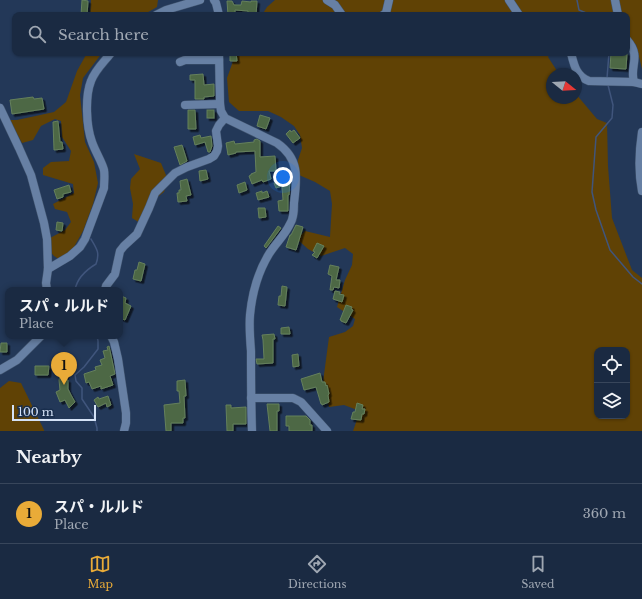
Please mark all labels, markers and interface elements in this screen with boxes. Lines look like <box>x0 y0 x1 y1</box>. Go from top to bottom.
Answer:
search box <box>12 12 630 56</box>
icon: search <box>26 23 48 45</box>
text: Search here <box>58 25 149 44</box>
north arrow <box>546 68 582 104</box>
your location <box>273 167 293 187</box>
popup <box>5 287 123 339</box>
text: スパ・ルルド <box>19 296 109 315</box>
text: Place <box>19 315 54 332</box>
map controls <box>594 347 630 419</box>
button: locate <box>594 347 630 383</box>
pin: 1 <box>51 352 77 385</box>
button: layers <box>594 383 630 419</box>
scale bar <box>12 403 96 422</box>
text: 100 m <box>18 405 54 419</box>
text: Nearby <box>16 447 82 468</box>
text: スパ・ルルド <box>54 497 144 516</box>
text: 1 <box>26 505 32 522</box>
text: 360 m <box>583 505 626 522</box>
text: Place <box>54 516 89 533</box>
tab: Map <box>87 553 113 591</box>
tab: Directions <box>288 553 346 591</box>
tab: Saved <box>521 553 555 591</box>

